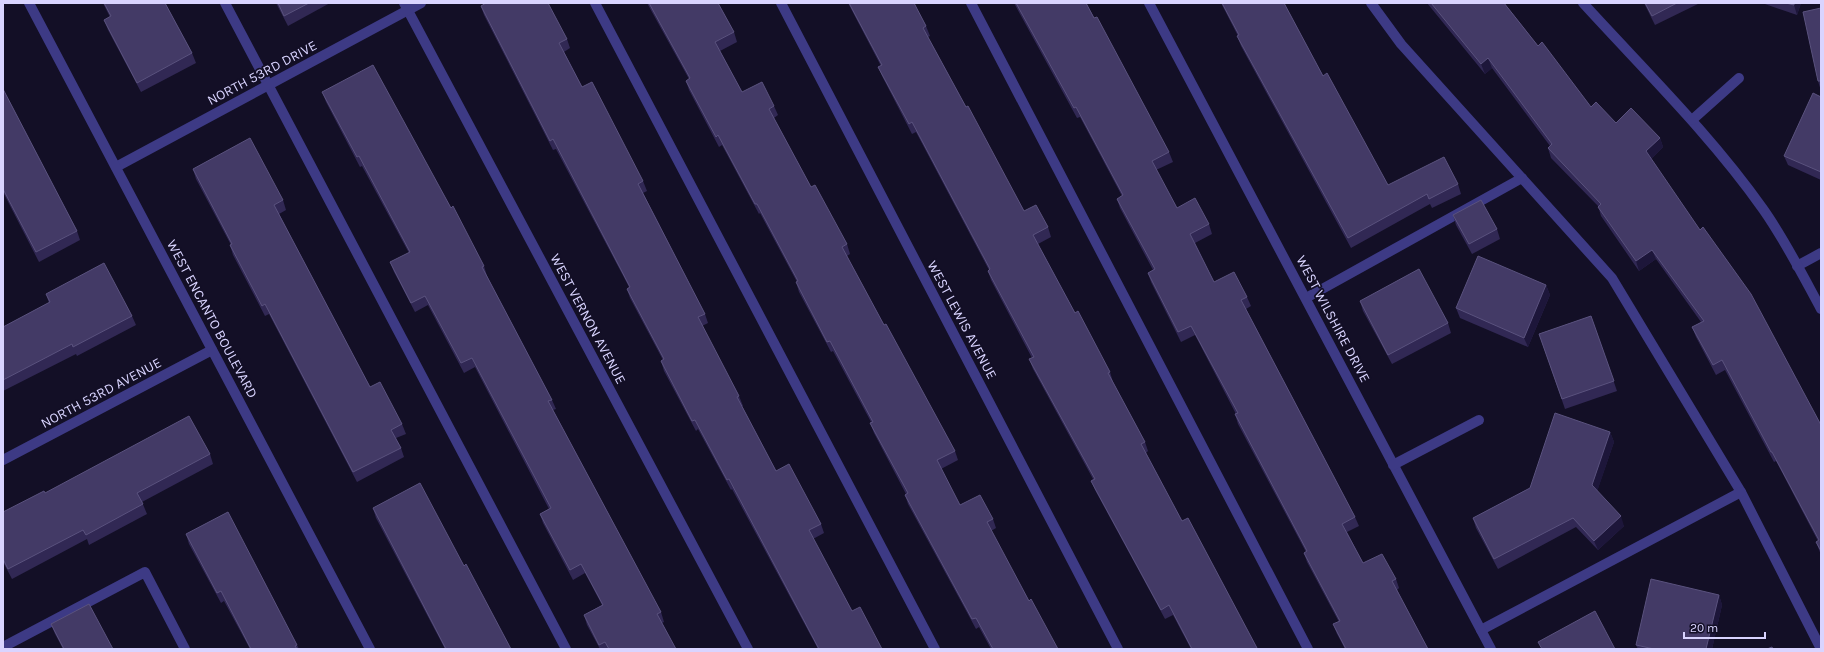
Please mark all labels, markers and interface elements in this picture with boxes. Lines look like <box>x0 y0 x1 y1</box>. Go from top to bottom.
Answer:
street label: NORTH 53RD DRIVE <box>204 37 320 109</box>
street label: WEST ENCANTO BOULEVARD <box>163 237 261 401</box>
street label: WEST VERNON AVENUE <box>546 251 630 387</box>
street label: WEST WILSHIRE DRIVE <box>1292 253 1374 385</box>
street label: WEST LEWIS AVENUE <box>924 258 1000 382</box>
street label: NORTH 53RD AVENUE <box>38 354 164 432</box>
scale bar <box>1684 614 1765 640</box>
text: 20 m <box>1690 621 1718 635</box>

